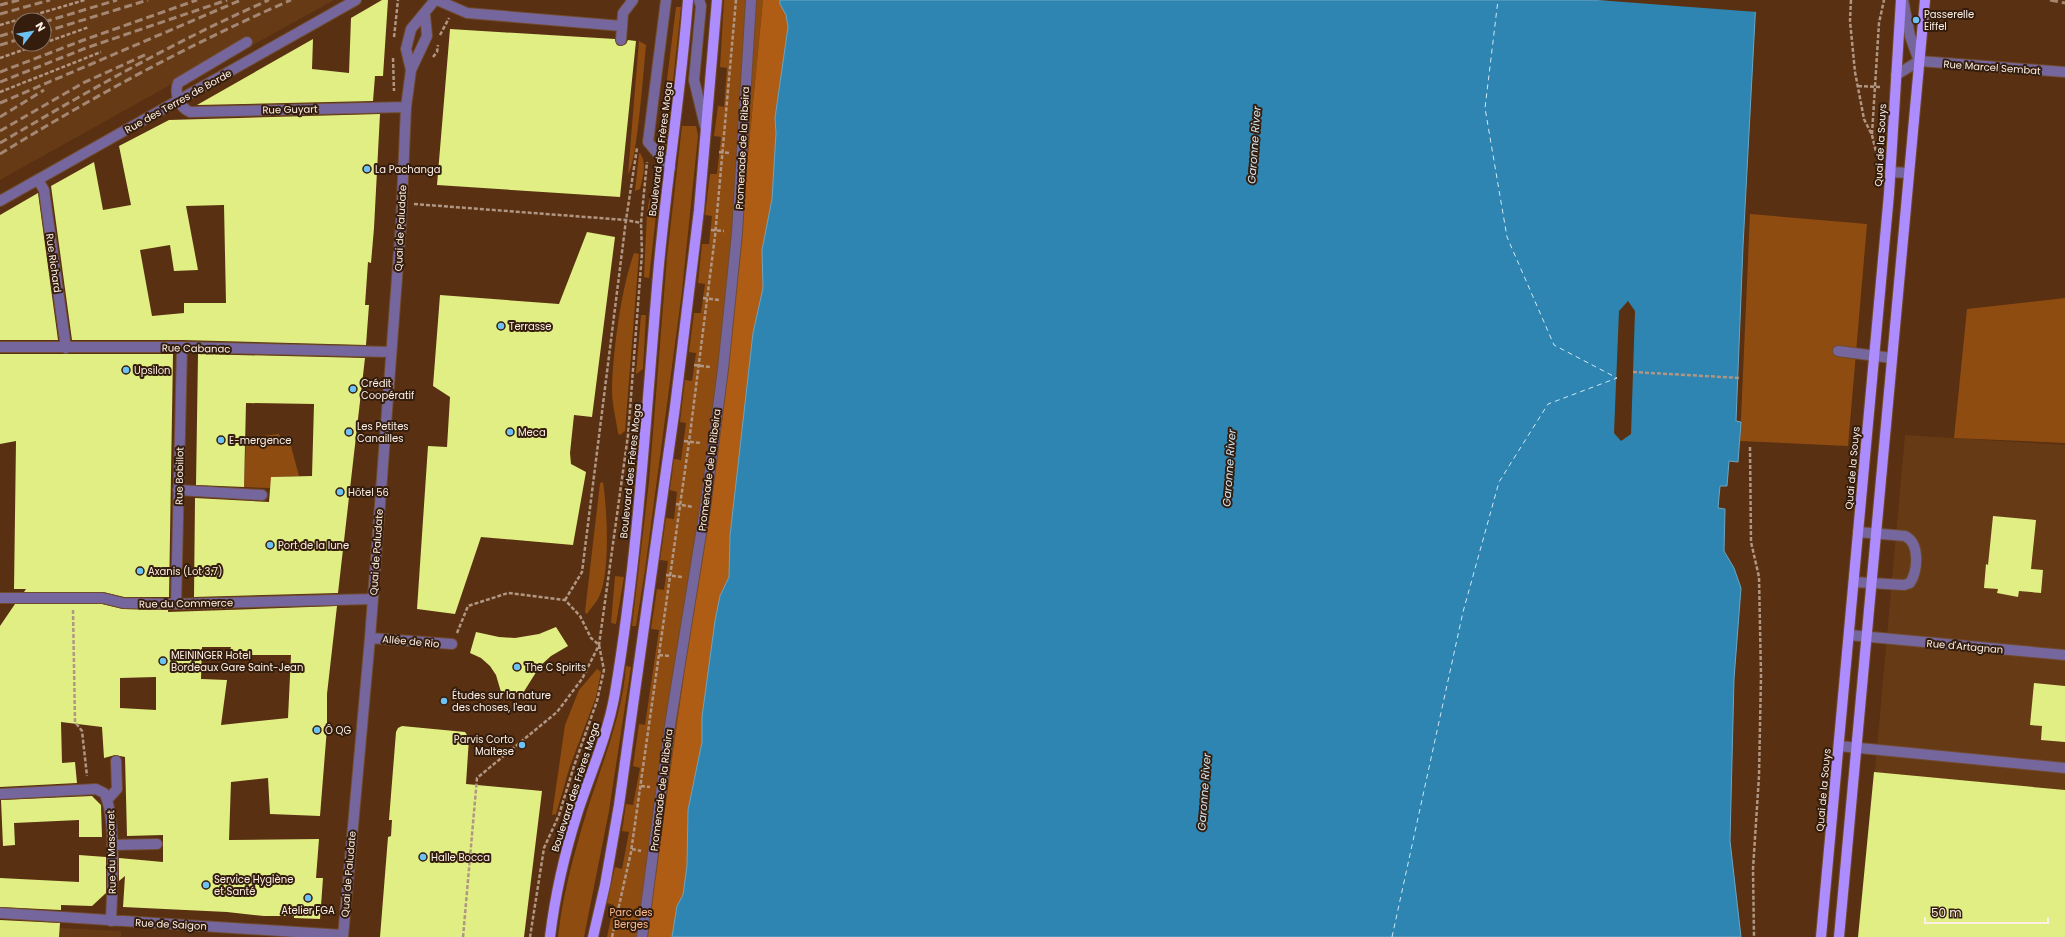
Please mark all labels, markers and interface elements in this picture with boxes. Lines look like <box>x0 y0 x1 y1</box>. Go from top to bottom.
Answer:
place label: Passerelle Eiffel <box>1924 7 1974 34</box>
north arrow <box>12 12 52 52</box>
marker: Passerelle Eiffel <box>1911 15 1921 25</box>
text: N <box>32 19 50 35</box>
street label: Rue Marcel Sembat <box>1943 57 2041 78</box>
street label: Rue des Terres de Borde <box>122 66 234 137</box>
street label: Boulevard des Frères Moga <box>645 81 676 217</box>
street label: Promenade de la Ribeira <box>732 86 753 210</box>
street label: Rue Guyart <box>262 102 318 117</box>
street label: Quai de la Souys <box>1871 103 1890 187</box>
water label: Garonne River <box>1243 105 1265 184</box>
place label: La Pachanga <box>375 162 440 177</box>
marker: La Pachanga <box>362 164 372 174</box>
street label: Quai de Paludate <box>391 184 410 272</box>
street label: Rue Richard <box>42 233 65 294</box>
place label: Terrasse <box>509 319 551 334</box>
marker: Terrasse <box>496 321 506 331</box>
street label: Rue Cabanac <box>162 340 230 357</box>
place label: Upsilon <box>134 363 170 378</box>
marker: Upsilon <box>121 365 131 375</box>
place label: Crédit Coopératif <box>361 376 414 403</box>
marker: Crédit Coopératif <box>348 384 358 394</box>
street label: Boulevard des Frères Moga <box>616 403 645 539</box>
street label: Promenade de la Ribeira <box>695 408 724 532</box>
place label: Les Petites Canailles <box>357 419 409 446</box>
place label: Meca <box>518 425 546 440</box>
street label: Quai de la Souys <box>1841 426 1864 510</box>
marker: Les Petites Canailles <box>344 427 354 437</box>
marker: Meca <box>505 427 515 437</box>
water label: Garonne River <box>1218 428 1240 507</box>
place label: E-mergence <box>229 433 292 448</box>
marker: E-mergence <box>216 435 226 445</box>
street label: Rue Bobillot <box>171 446 188 505</box>
place label: Hôtel 56 <box>348 485 389 500</box>
marker: Hôtel 56 <box>335 487 345 497</box>
street label: Quai de Paludate <box>366 508 387 596</box>
place label: Port de la lune <box>278 538 349 553</box>
marker: Port de la lune <box>265 540 275 550</box>
place label: Axanis (Lot 3.7) <box>148 564 223 579</box>
marker: Axanis (Lot 3.7) <box>135 566 145 576</box>
street label: Rue du Commerce <box>139 595 233 612</box>
street label: Allée de Rio <box>382 632 440 651</box>
street label: Rue d'Artagnan <box>1926 636 2004 657</box>
place label: MEININGER Hotel Bordeaux Gare Saint-Jean <box>171 648 303 675</box>
marker: MEININGER Hotel Bordeaux Gare Saint-Jean <box>158 656 168 666</box>
place label: The C Spirits <box>525 660 586 675</box>
marker: The C Spirits <box>512 662 522 672</box>
place label: Études sur la nature des choses, l'eau <box>452 688 551 715</box>
marker: Études sur la nature des choses, l'eau <box>439 696 449 706</box>
street label: Boulevard des Frères Moga <box>547 720 604 854</box>
place label: Ô QG <box>325 723 351 738</box>
marker: Ô QG <box>312 725 322 735</box>
street label: Promenade de la Ribeira <box>647 728 676 852</box>
place label: Parvis Corto Maltese <box>454 732 514 759</box>
marker: Parvis Corto Maltese <box>517 740 527 750</box>
street label: Quai de la Souys <box>1812 748 1835 832</box>
water label: Garonne River <box>1193 752 1215 831</box>
street label: Rue du Mascaret <box>103 809 120 894</box>
street label: Quai de Paludate <box>337 830 360 918</box>
place label: Halle Bocca <box>431 850 490 865</box>
marker: Halle Bocca <box>418 852 428 862</box>
place label: Service Hygiène et Santé <box>214 872 293 899</box>
marker: Service Hygiène et Santé <box>201 880 211 890</box>
marker: Atelier FGA <box>303 893 313 903</box>
scale bar <box>1925 899 2048 925</box>
place label: Atelier FGA <box>281 903 335 918</box>
text: 50 m <box>1931 904 1962 921</box>
park label: Parc des Berges <box>609 905 653 932</box>
street label: Rue de Saigon <box>135 915 207 934</box>

